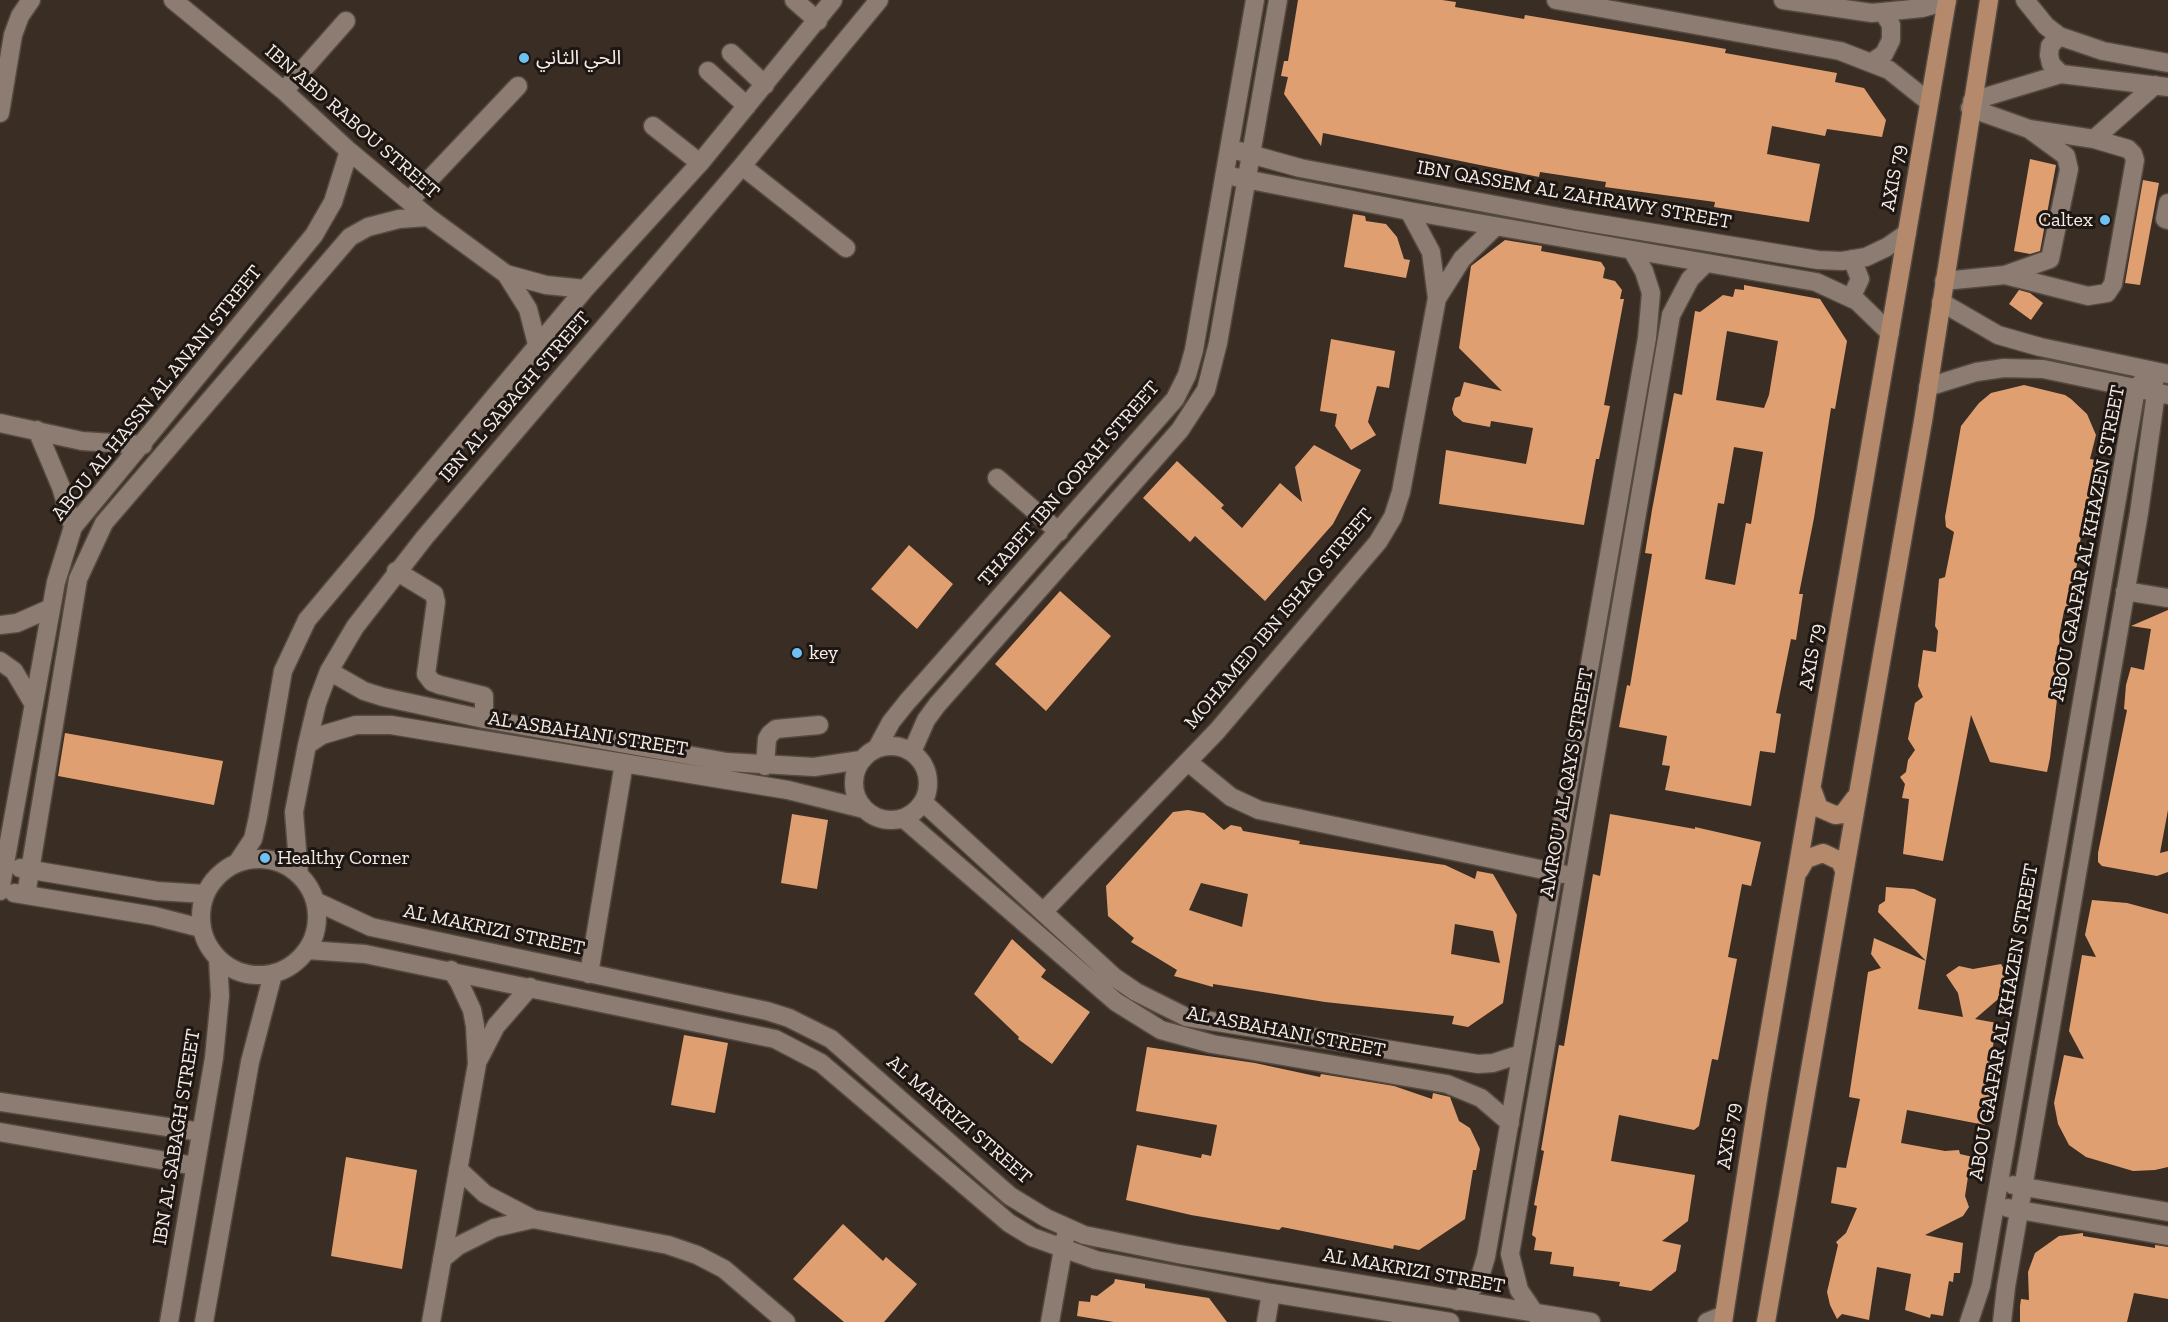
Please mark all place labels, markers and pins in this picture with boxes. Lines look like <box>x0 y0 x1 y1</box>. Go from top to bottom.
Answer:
place label: الحي الثاني <box>536 46 621 70</box>
marker: الحي الثاني <box>517 51 531 65</box>
place label: Caltex <box>2038 208 2093 232</box>
marker: Caltex <box>2098 213 2112 227</box>
place label: key <box>809 641 838 665</box>
marker: key <box>790 646 804 660</box>
place label: Healthy Corner <box>277 846 410 870</box>
marker: Healthy Corner <box>258 851 272 865</box>

